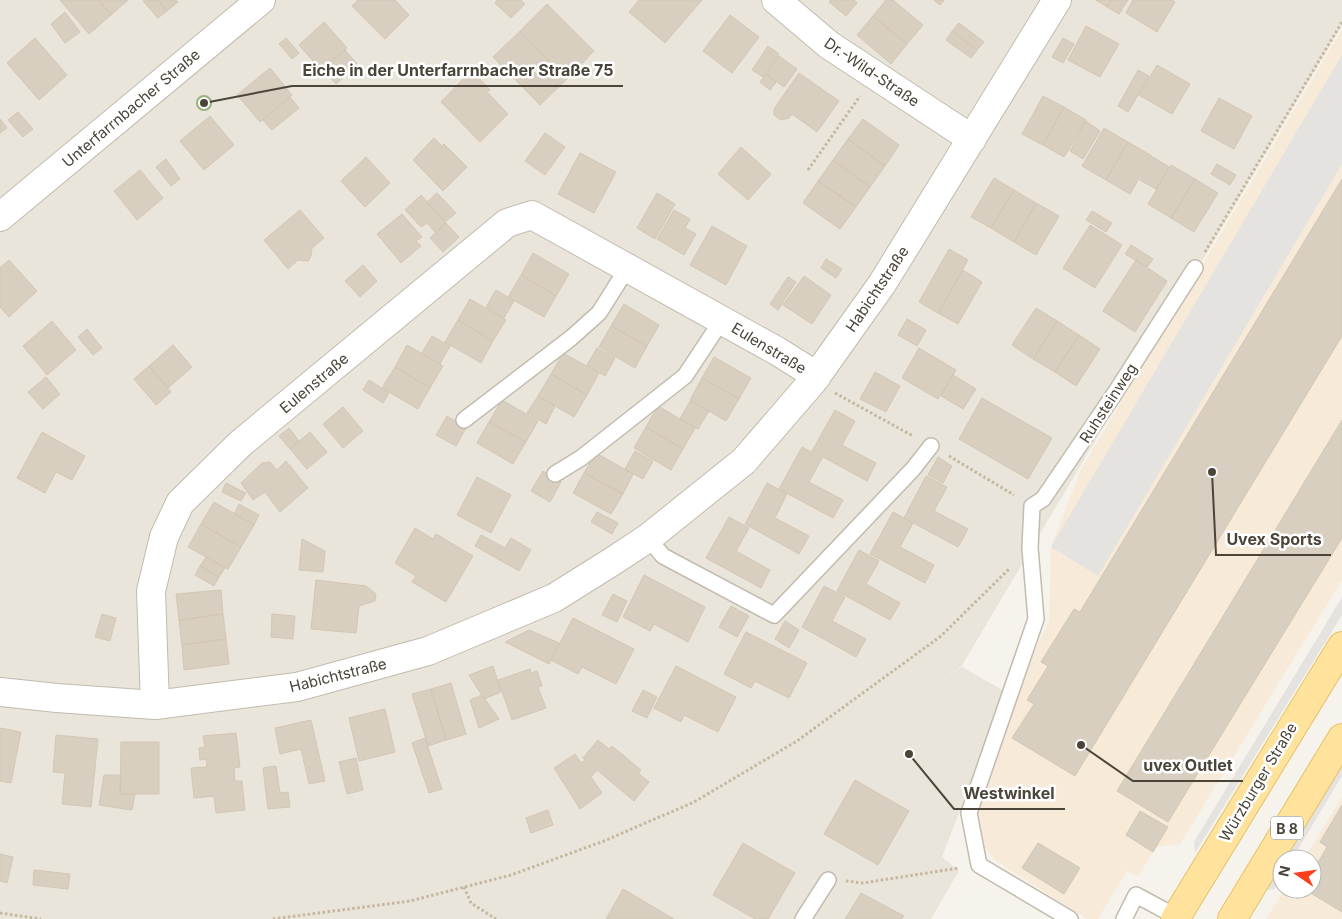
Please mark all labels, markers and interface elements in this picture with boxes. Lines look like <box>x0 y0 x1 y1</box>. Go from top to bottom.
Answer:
street label: Dr.-Wild-Straße <box>821 33 923 111</box>
street label: Unterfarrnbacher Straße <box>58 45 204 171</box>
callout: Eiche in der Unterfarrnbacher Straße 75 <box>292 55 623 86</box>
text: Eiche in der Unterfarrnbacher Straße 75 <box>303 60 613 80</box>
street label: Habichtstraße <box>841 242 913 336</box>
street label: Eulenstraße <box>728 318 810 378</box>
street label: Eulenstraße <box>276 349 352 417</box>
street label: Ruhsteinweg <box>1075 360 1141 446</box>
callout: Uvex Sports <box>1216 524 1331 555</box>
text: Uvex Sports <box>1226 529 1322 549</box>
street label: Habichtstraße <box>287 654 389 696</box>
street label: Würzburger Straße <box>1215 719 1301 845</box>
callout: uvex Outlet <box>1133 750 1243 781</box>
text: uvex Outlet <box>1143 755 1233 775</box>
callout: Westwinkel <box>954 778 1065 809</box>
text: Westwinkel <box>963 783 1055 803</box>
road number: B 8 <box>1271 816 1303 840</box>
north arrow <box>1272 849 1322 899</box>
text: N <box>1274 864 1293 878</box>

